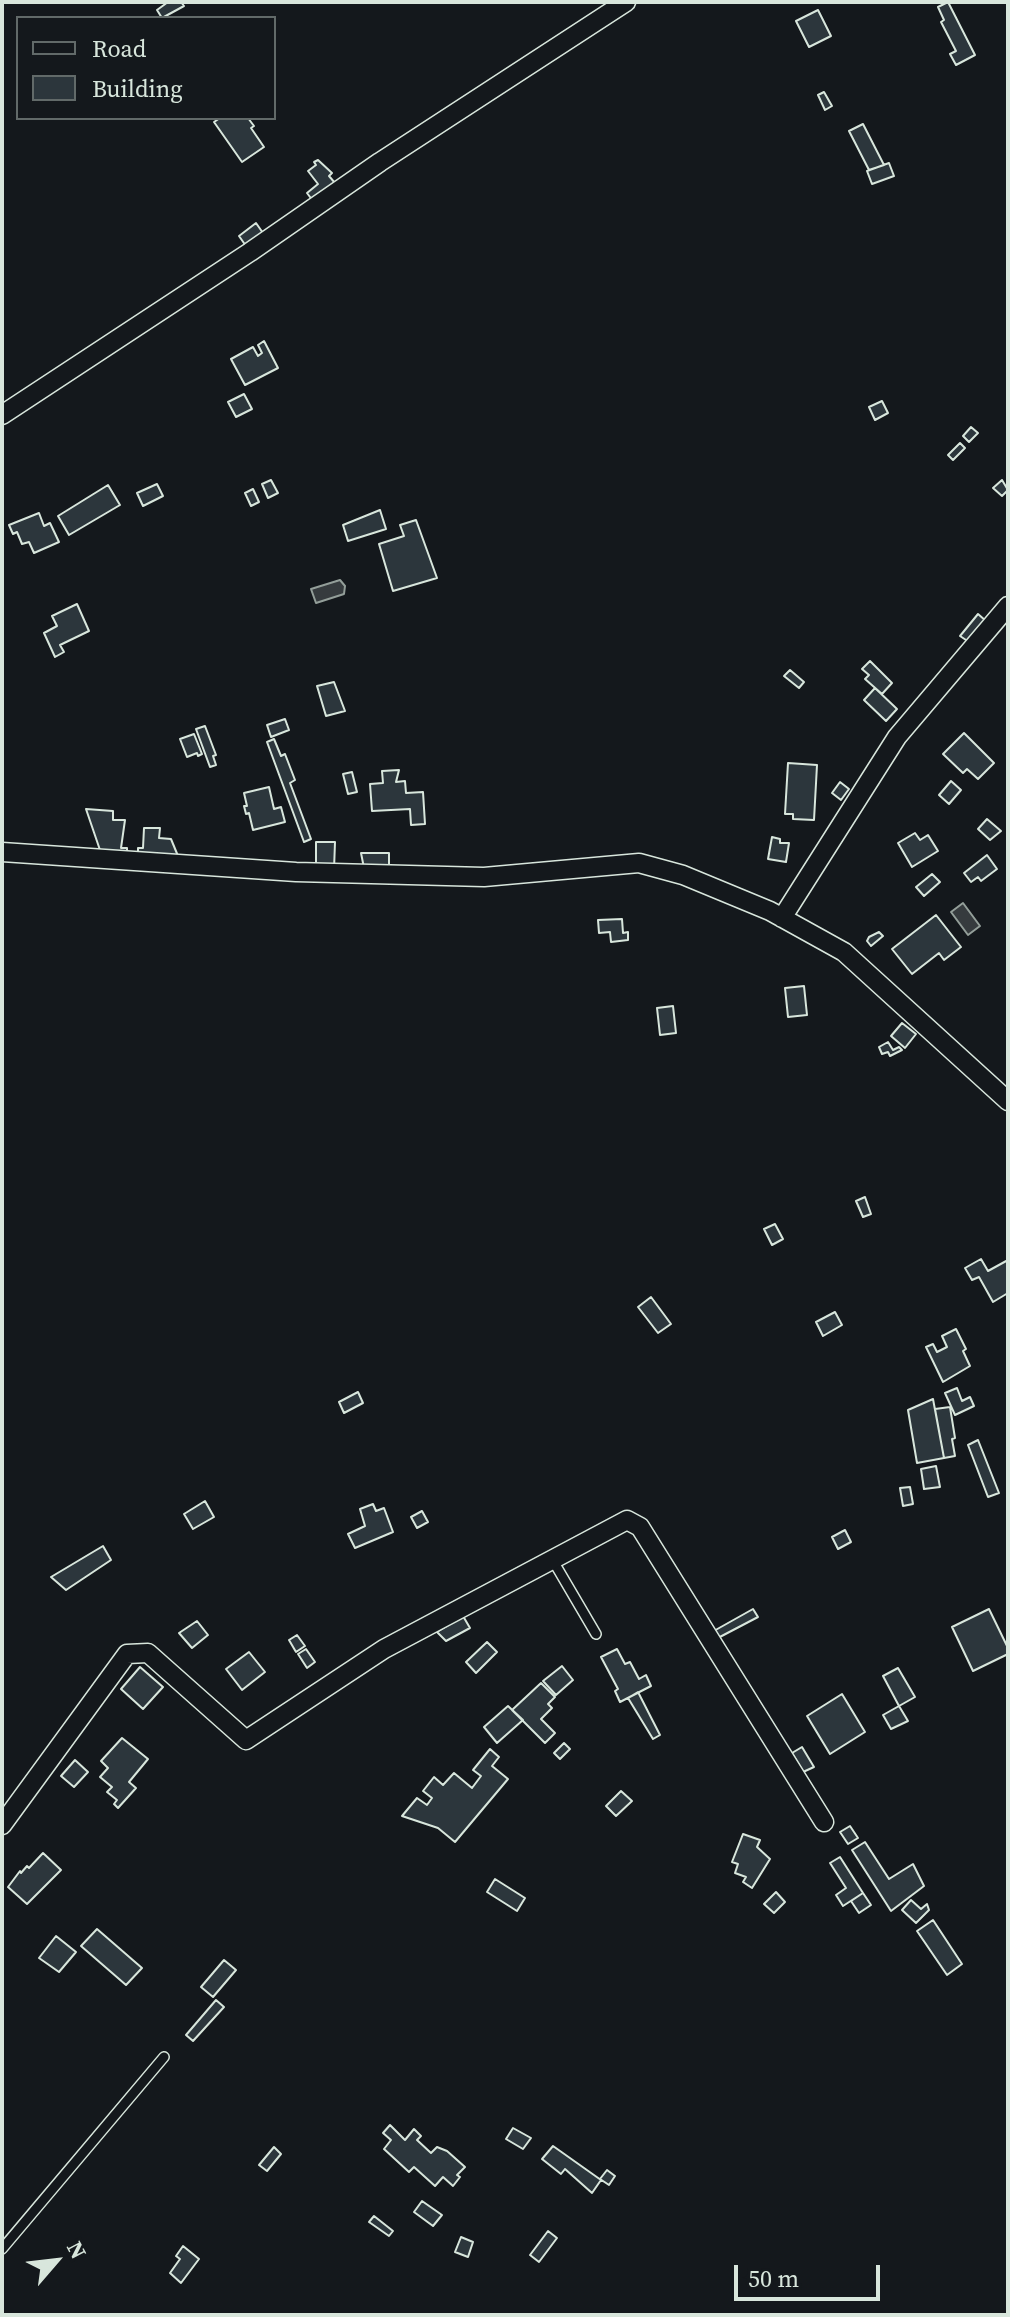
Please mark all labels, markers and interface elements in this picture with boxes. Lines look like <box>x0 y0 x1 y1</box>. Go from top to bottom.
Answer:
legend <box>16 16 276 120</box>
text: Road <box>92 32 146 65</box>
text: Building <box>92 72 183 105</box>
north arrow <box>16 2221 96 2301</box>
text: N <box>60 2236 94 2264</box>
scale bar <box>738 2249 884 2299</box>
text: 50 m <box>748 2262 799 2295</box>

